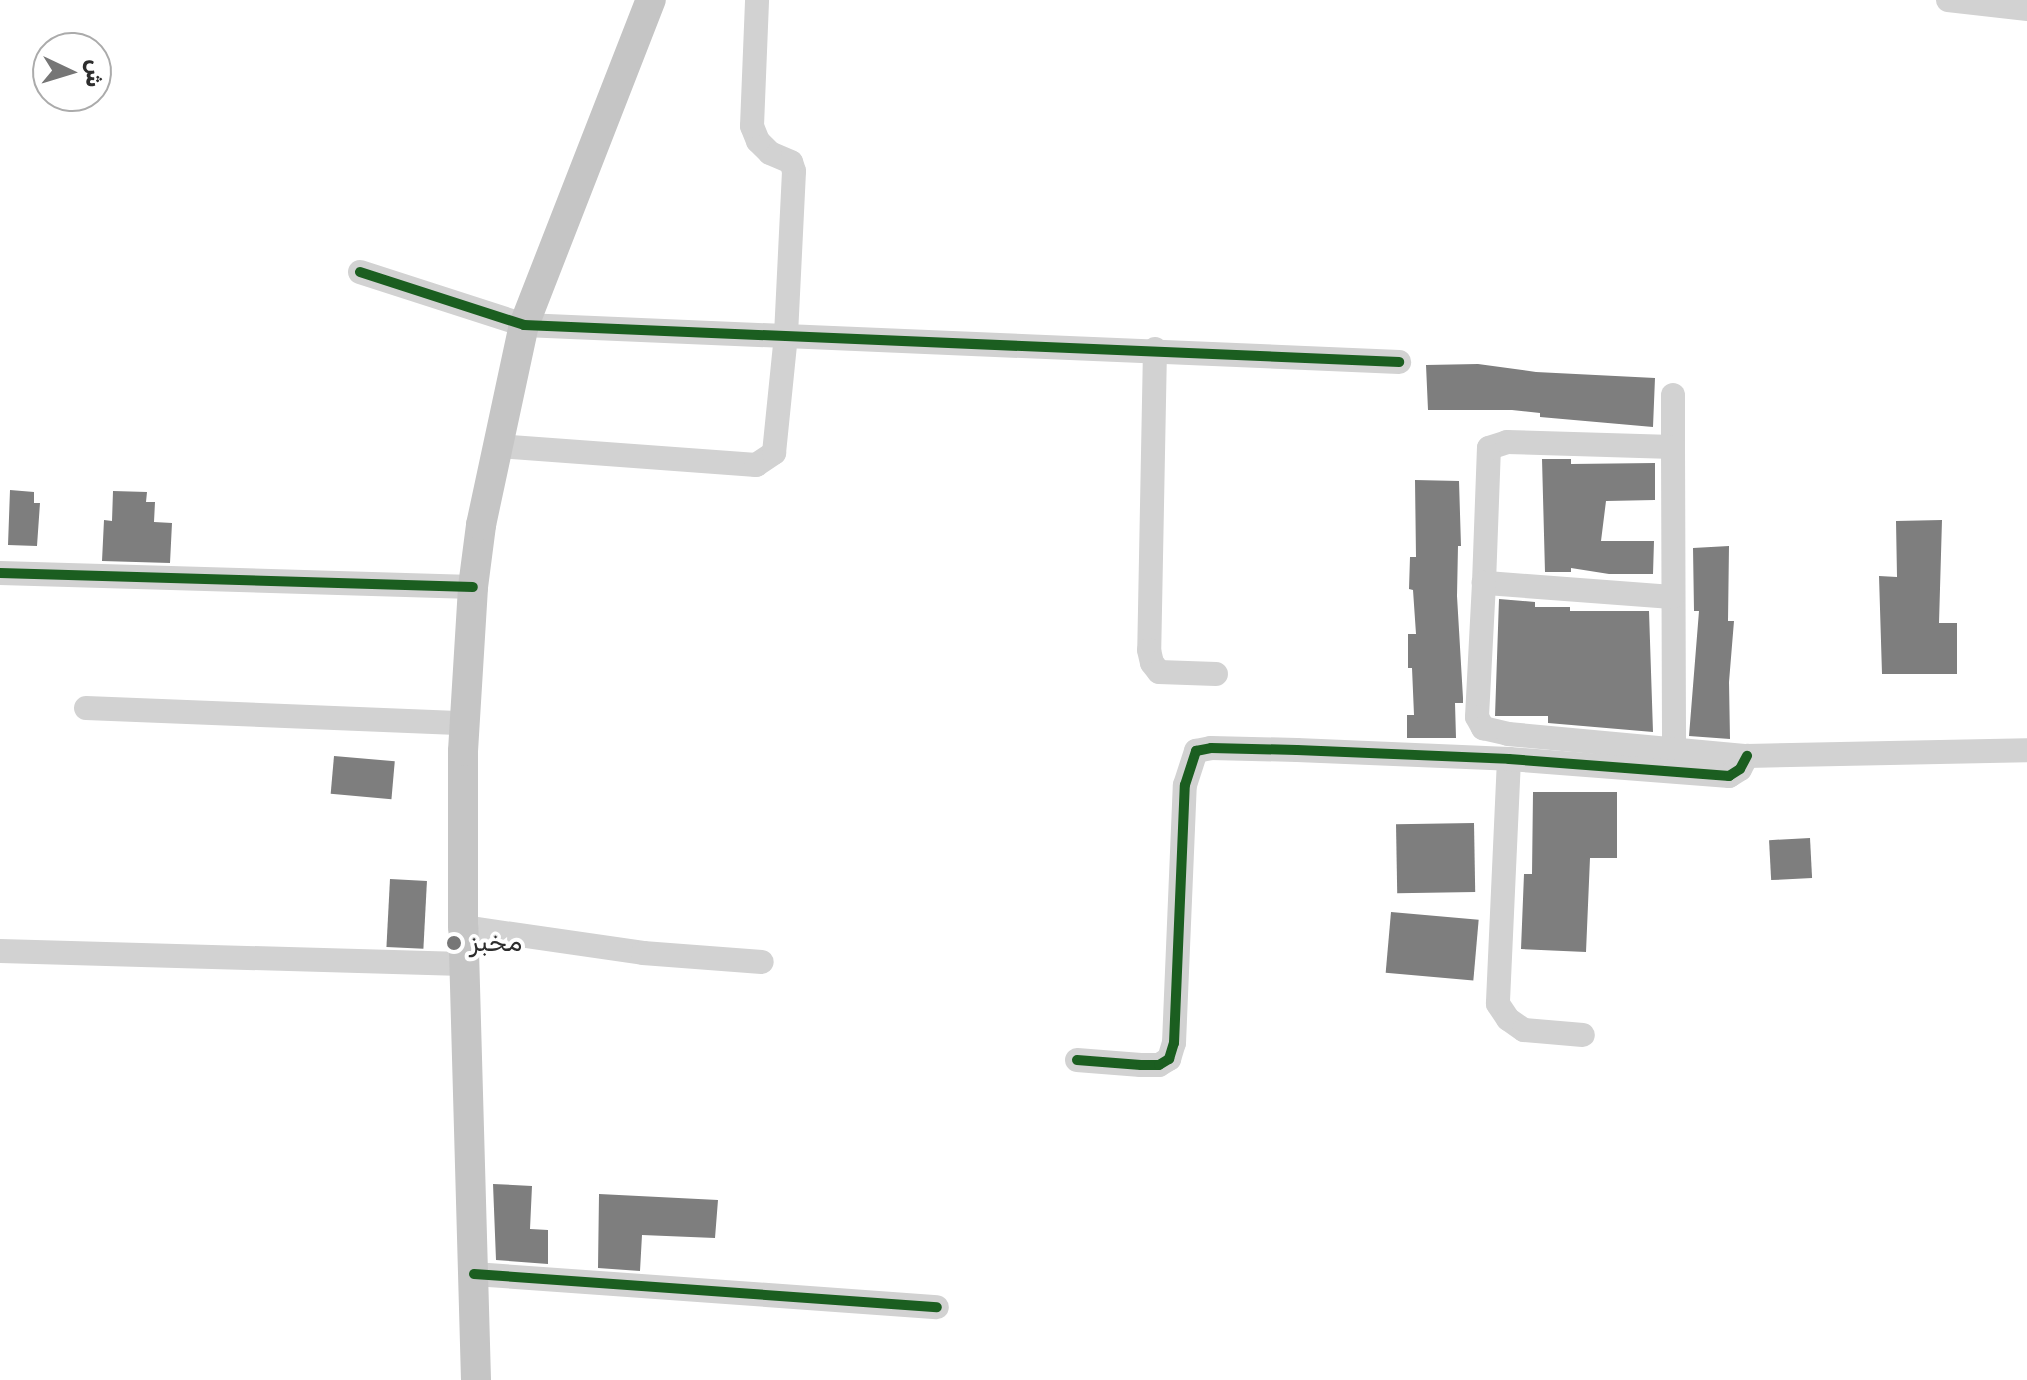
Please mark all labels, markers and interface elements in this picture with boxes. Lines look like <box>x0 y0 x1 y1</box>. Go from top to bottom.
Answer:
north arrow <box>32 32 112 112</box>
text: ش <box>80 59 109 88</box>
place label: مخبز <box>470 927 522 959</box>
marker: مخبز <box>445 934 463 952</box>

